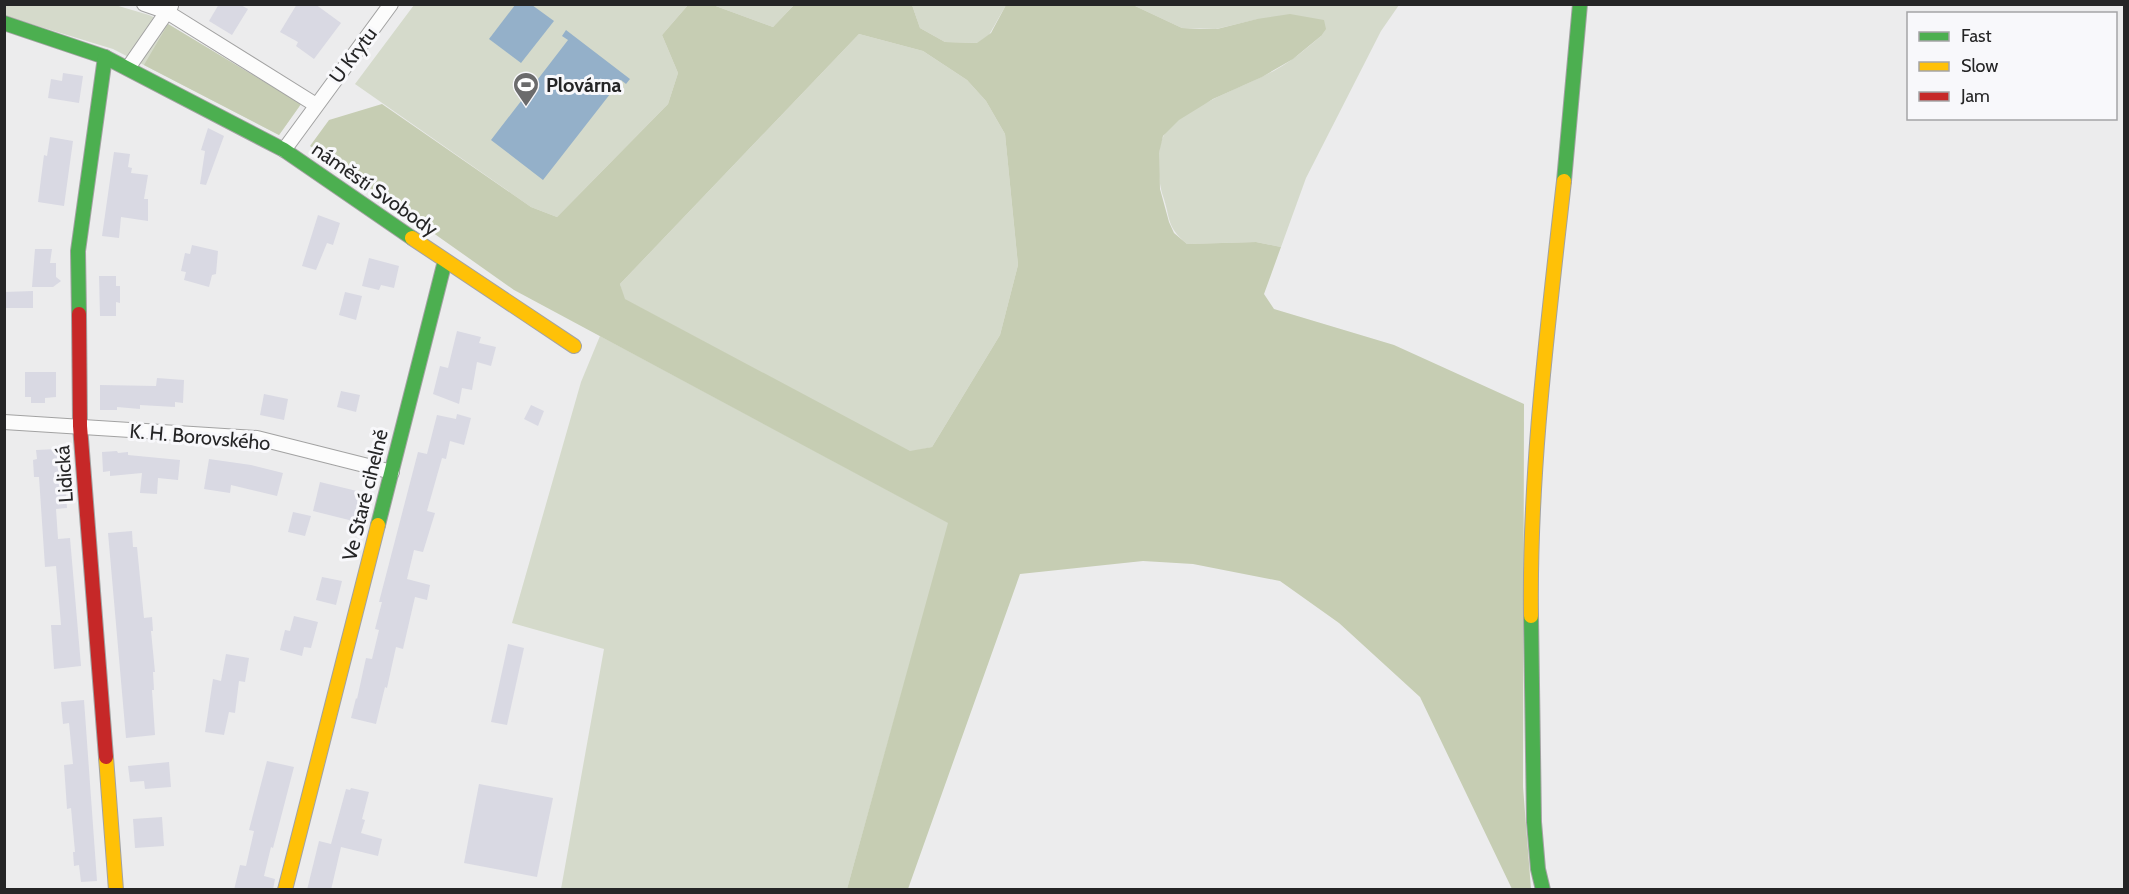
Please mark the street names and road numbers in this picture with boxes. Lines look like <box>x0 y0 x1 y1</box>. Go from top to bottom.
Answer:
street label: U Krytu <box>324 22 382 88</box>
street label: náměstí Svobody <box>308 137 442 241</box>
street label: K. H. Borovského <box>129 419 271 455</box>
street label: Ve Staré cihelně <box>337 427 393 563</box>
street label: Lidická <box>50 444 78 503</box>

